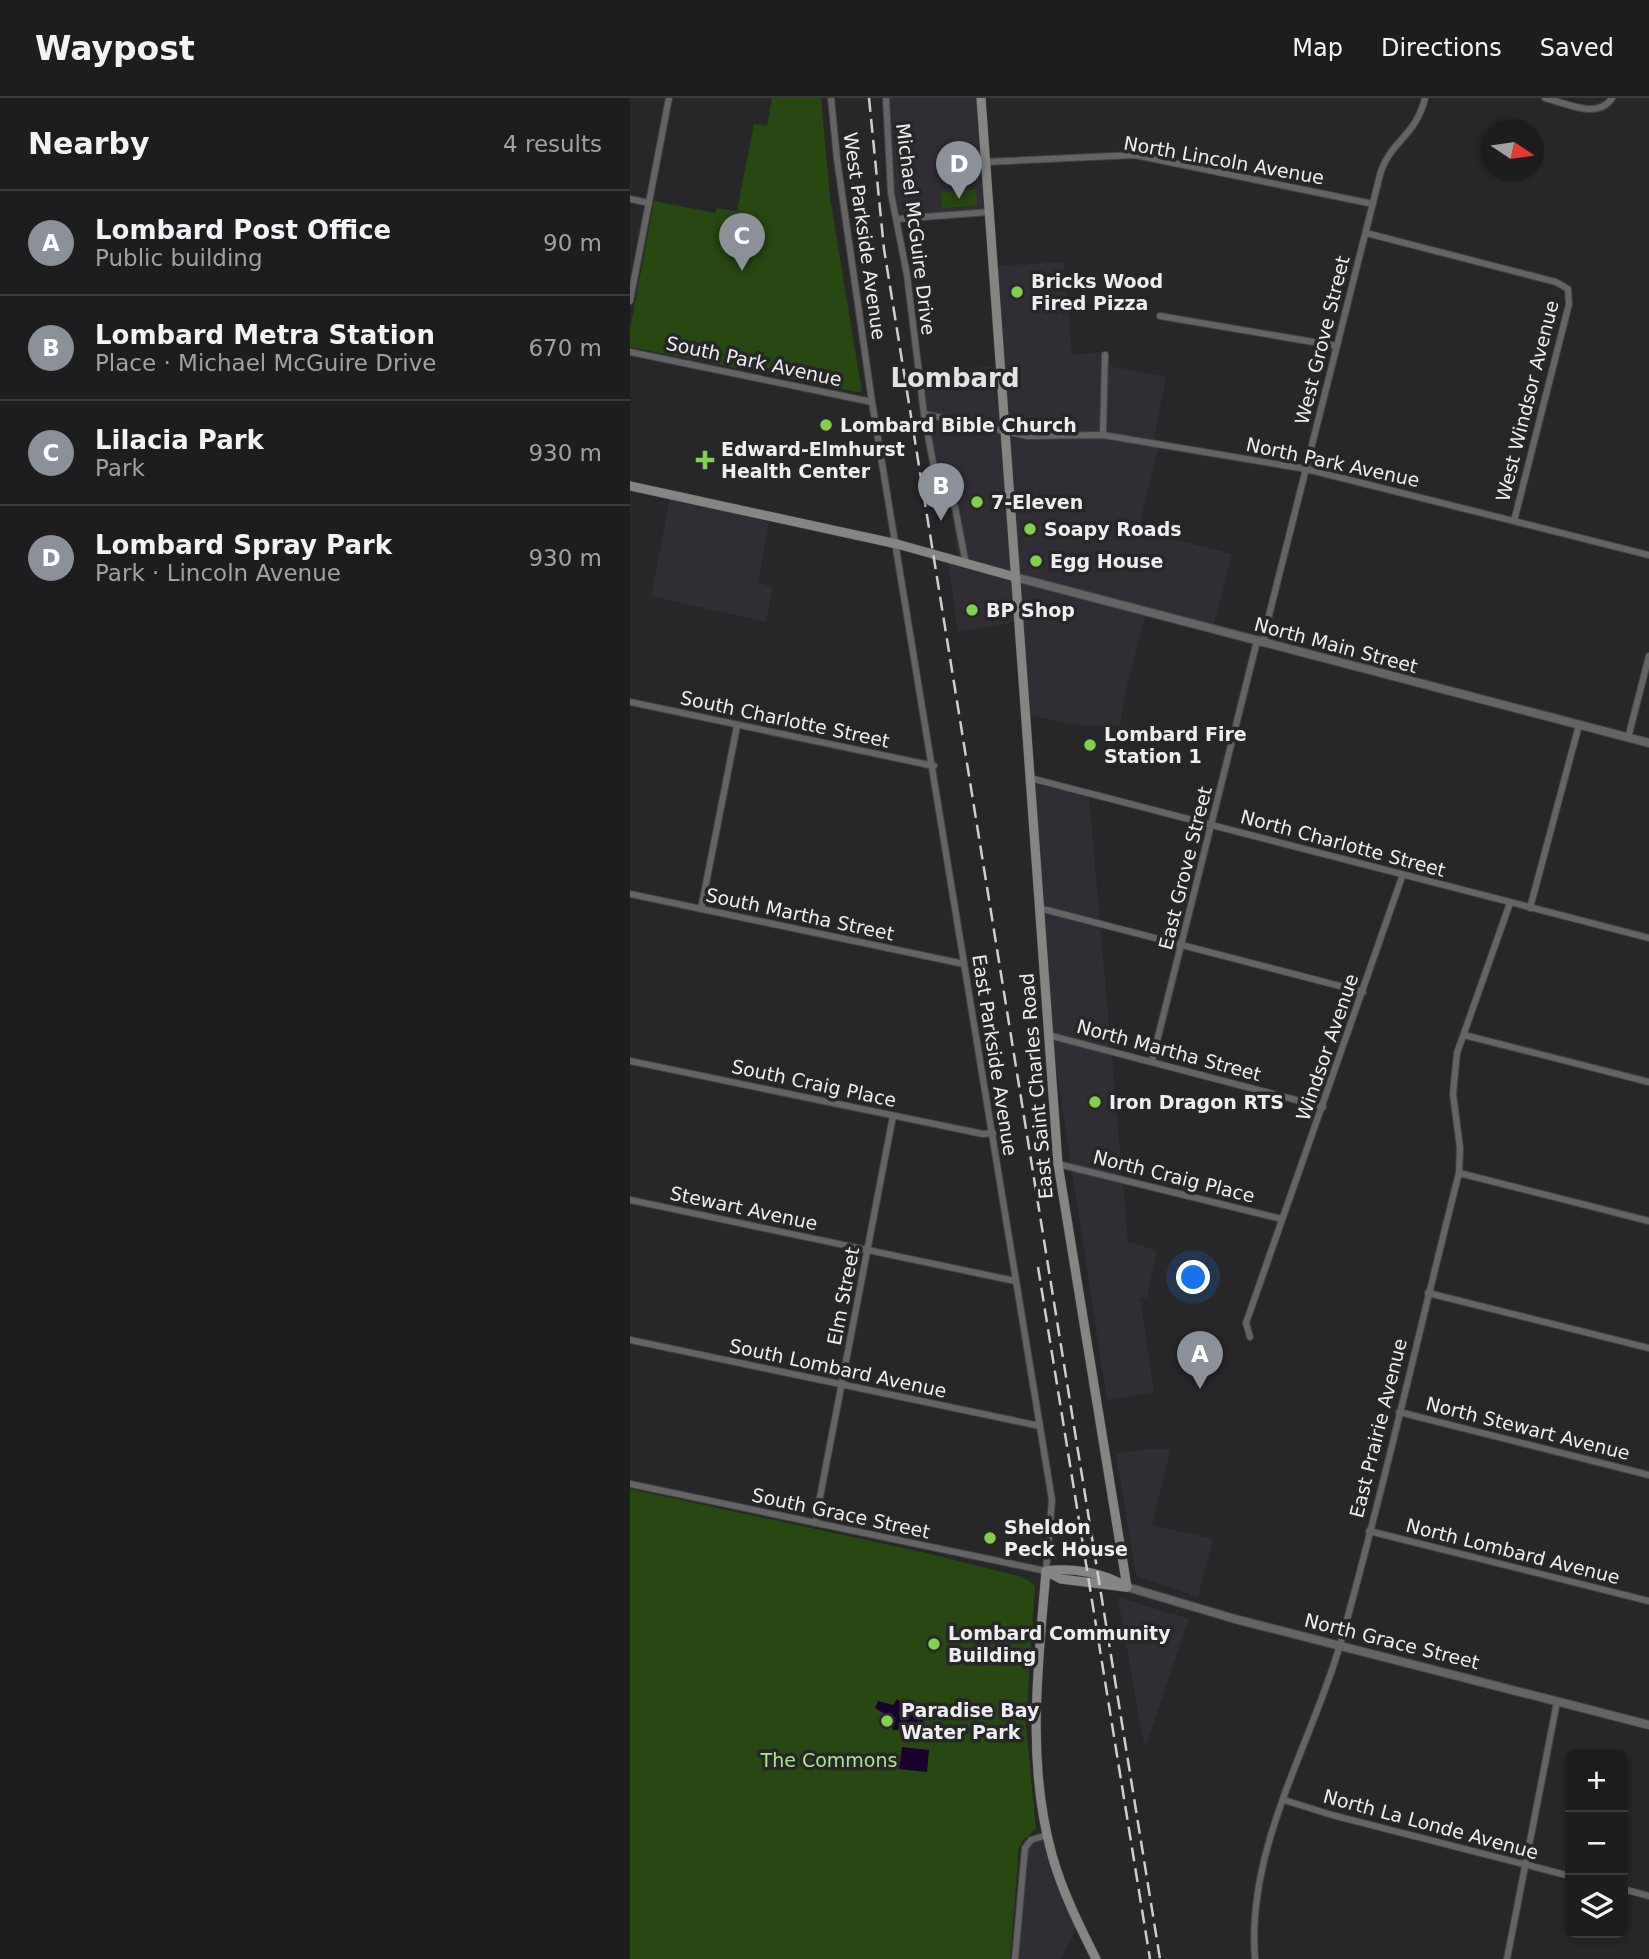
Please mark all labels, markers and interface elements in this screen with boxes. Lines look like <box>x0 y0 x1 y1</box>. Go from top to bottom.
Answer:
text: Waypost <box>35 29 195 68</box>
text: Map <box>1292 34 1343 62</box>
text: Directions <box>1381 34 1502 62</box>
text: Saved <box>1540 34 1614 62</box>
north arrow <box>1481 119 1544 182</box>
street label: Michael McGuire Drive <box>892 122 940 336</box>
text: Nearby <box>28 126 150 161</box>
text: 4 results <box>503 131 602 157</box>
street label: West Parkside Avenue <box>840 131 890 341</box>
street label: North Lincoln Avenue <box>1122 132 1326 188</box>
pin: D <box>936 141 982 199</box>
pin: C <box>719 213 765 271</box>
text: Lombard Post Office <box>95 215 391 245</box>
text: A <box>42 230 60 256</box>
text: 90 m <box>543 230 602 256</box>
text: Public building <box>95 245 263 271</box>
street label: West Grove Street <box>1290 253 1354 427</box>
place label: Bricks Wood Fired Pizza <box>1031 270 1163 314</box>
marker: Bricks Wood Fired Pizza <box>1009 284 1025 300</box>
street label: West Windsor Avenue <box>1491 298 1563 504</box>
text: Lombard Metra Station <box>95 320 435 350</box>
street label: South Park Avenue <box>664 332 844 390</box>
text: B <box>42 335 60 361</box>
text: 670 m <box>528 335 602 361</box>
text: Place · Michael McGuire Drive <box>95 350 437 376</box>
district label: Lombard <box>890 363 1020 393</box>
place label: Lombard Bible Church <box>840 414 1077 436</box>
marker: Lombard Bible Church <box>818 417 834 433</box>
text: Lilacia Park <box>95 425 264 455</box>
street label: North Park Avenue <box>1244 433 1422 491</box>
place label: Edward-Elmhurst Health Center <box>721 438 905 482</box>
text: C <box>43 440 59 466</box>
text: 930 m <box>528 440 602 466</box>
marker: Edward-Elmhurst Health Center <box>695 450 715 470</box>
text: Park <box>95 455 145 481</box>
pin: B <box>918 463 964 521</box>
place label: 7-Eleven <box>991 491 1083 513</box>
marker: 7-Eleven <box>969 494 985 510</box>
place label: Soapy Roads <box>1044 518 1182 540</box>
marker: Soapy Roads <box>1022 521 1038 537</box>
text: Lombard Spray Park <box>95 530 392 560</box>
text: D <box>41 545 61 571</box>
text: 930 m <box>528 545 602 571</box>
place label: Egg House <box>1050 550 1163 572</box>
marker: Egg House <box>1028 553 1044 569</box>
text: Park · Lincoln Avenue <box>95 560 341 586</box>
place label: BP Shop <box>986 599 1075 621</box>
marker: BP Shop <box>964 602 980 618</box>
street label: North Main Street <box>1252 613 1420 677</box>
street label: South Charlotte Street <box>678 686 892 752</box>
place label: Lombard Fire Station 1 <box>1104 723 1247 767</box>
marker: Lombard Fire Station 1 <box>1082 737 1098 753</box>
street label: East Grove Street <box>1154 784 1216 952</box>
street label: North Charlotte Street <box>1238 805 1448 881</box>
street label: South Martha Street <box>704 883 896 945</box>
street label: East Parkside Avenue <box>968 953 1022 1157</box>
street label: Windsor Avenue <box>1292 971 1362 1123</box>
street label: East Saint Charles Road <box>1015 972 1057 1200</box>
street label: North Martha Street <box>1074 1015 1264 1085</box>
street label: South Craig Place <box>730 1055 898 1111</box>
place label: Iron Dragon RTS <box>1109 1091 1284 1113</box>
marker: Iron Dragon RTS <box>1087 1094 1103 1110</box>
street label: North Craig Place <box>1091 1145 1257 1207</box>
street label: Stewart Avenue <box>668 1182 820 1234</box>
street label: Elm Street <box>823 1245 863 1347</box>
your location <box>1176 1260 1210 1294</box>
pin: A <box>1177 1331 1223 1389</box>
street label: South Lombard Avenue <box>727 1334 949 1402</box>
street label: East Prairie Avenue <box>1345 1336 1411 1520</box>
street label: North Stewart Avenue <box>1424 1392 1632 1464</box>
street label: South Grace Street <box>750 1483 932 1543</box>
street label: North Lombard Avenue <box>1404 1514 1622 1588</box>
place label: Sheldon Peck House <box>1004 1516 1128 1560</box>
marker: Sheldon Peck House <box>982 1530 998 1546</box>
street label: North Grace Street <box>1302 1609 1482 1673</box>
place label: Lombard Community Building <box>948 1622 1171 1666</box>
marker: Lombard Community Building <box>926 1636 942 1652</box>
place label: Paradise Bay Water Park <box>901 1699 1040 1743</box>
marker: Paradise Bay Water Park <box>879 1713 895 1729</box>
park label: The Commons <box>760 1749 897 1771</box>
map controls <box>1565 1749 1628 1938</box>
button: + <box>1565 1749 1628 1812</box>
street label: North La Londe Avenue <box>1321 1785 1541 1863</box>
button: − <box>1565 1812 1628 1875</box>
button: layers <box>1565 1875 1628 1938</box>

